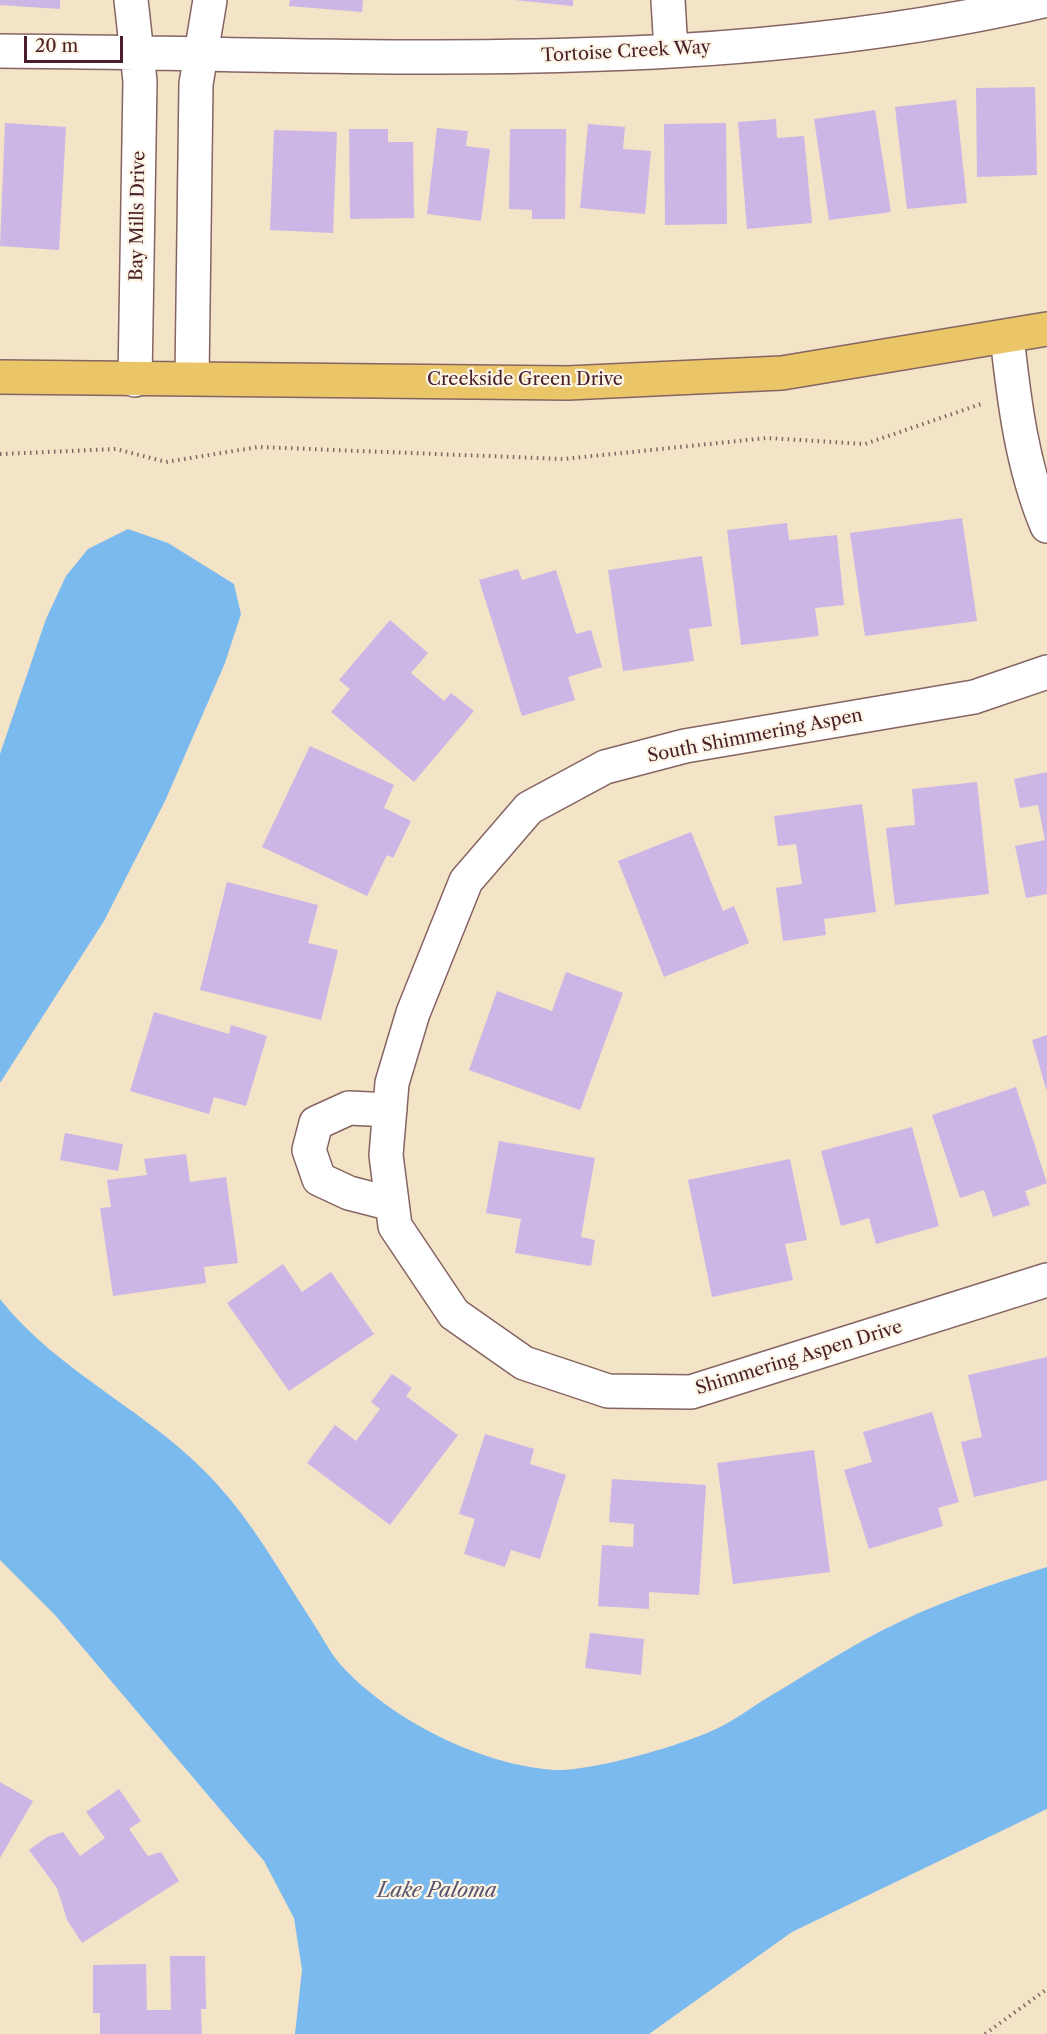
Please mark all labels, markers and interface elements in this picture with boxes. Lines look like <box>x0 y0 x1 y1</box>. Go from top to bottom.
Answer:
scale bar <box>27 24 126 62</box>
text: 20 m <box>35 35 78 57</box>
street label: Tortoise Creek Way <box>541 37 711 67</box>
street label: Bay Mills Drive <box>126 151 150 281</box>
street label: Creekside Green Drive <box>427 369 623 391</box>
street label: South Shimmering Aspen <box>646 705 864 767</box>
street label: Shimmering Aspen Drive <box>693 1316 905 1400</box>
water label: Lake Paloma <box>377 1879 497 1903</box>

